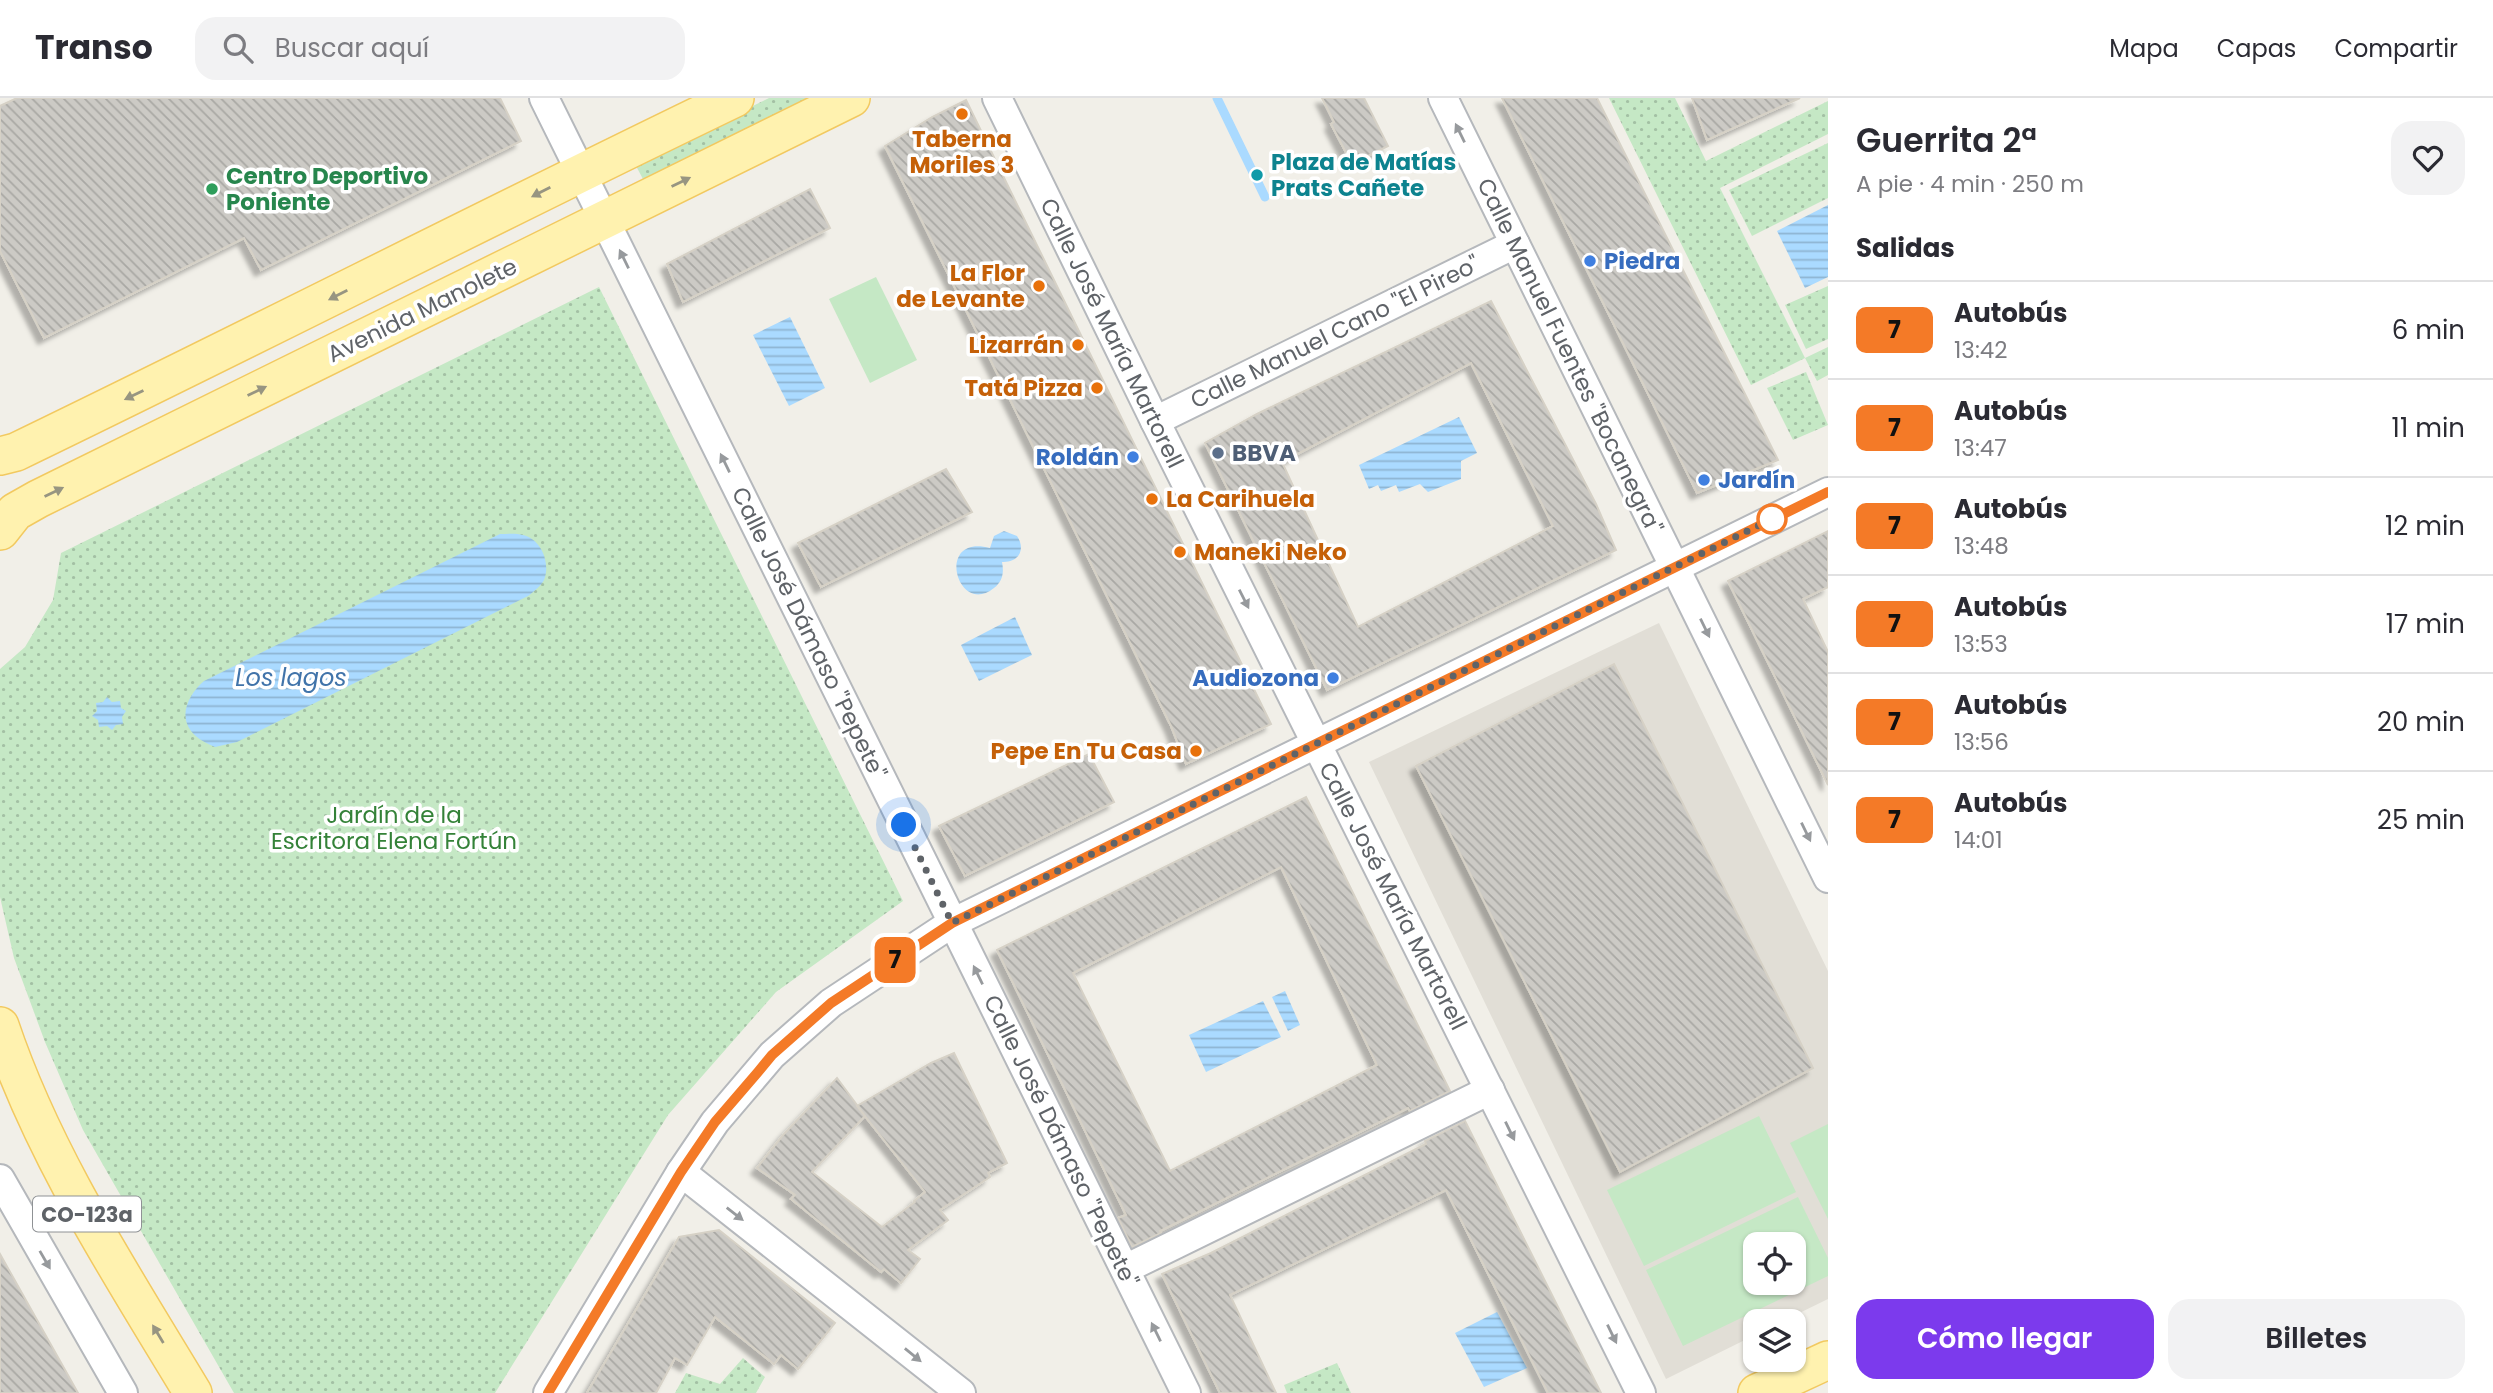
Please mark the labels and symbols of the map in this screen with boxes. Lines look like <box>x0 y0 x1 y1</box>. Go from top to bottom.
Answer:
marker: Taberna Moriles 3 <box>954 106 970 122</box>
place label: Taberna Moriles 3 <box>910 123 1014 181</box>
one-way arrow <box>1454 123 1465 143</box>
place label: Plaza de Matías Prats Cañete <box>1271 146 1456 204</box>
place label: Centro Deportivo Poniente <box>226 160 428 218</box>
marker: Plaza de Matías Prats Cañete <box>1249 167 1265 183</box>
street label: Calle Manuel Fuentes "Bocanegra" <box>1470 173 1670 539</box>
one-way arrow <box>671 176 691 187</box>
marker: Centro Deportivo Poniente <box>204 181 220 197</box>
one-way arrow <box>531 186 551 197</box>
street label: Calle José María Martorell <box>1033 193 1191 473</box>
place label: Piedra <box>1604 245 1680 277</box>
street label: Calle Manuel Cano "El Pireo" <box>1185 248 1485 416</box>
one-way arrow <box>619 249 630 269</box>
street label: Avenida Manolete <box>322 250 522 370</box>
marker: Piedra <box>1582 253 1598 269</box>
place label: La Flor de Levante <box>896 257 1025 315</box>
marker: La Flor de Levante <box>1031 278 1047 294</box>
one-way arrow <box>328 289 348 300</box>
place label: Lizarrán <box>968 329 1064 361</box>
marker: Lizarrán <box>1070 337 1086 353</box>
place label: Tatá Pizza <box>964 372 1083 404</box>
marker: Tatá Pizza <box>1089 380 1105 396</box>
one-way arrow <box>247 385 267 396</box>
one-way arrow <box>124 389 144 400</box>
place label: BBVA <box>1232 437 1296 469</box>
place label: Roldán <box>1036 441 1119 473</box>
marker: BBVA <box>1210 445 1226 461</box>
marker: Roldán <box>1125 449 1141 465</box>
one-way arrow <box>720 453 731 473</box>
place label: Jardín <box>1718 464 1795 496</box>
marker: Jardín <box>1696 472 1712 488</box>
street label: Calle José Dámaso "Pepete" <box>724 481 894 785</box>
place label: La Carihuela <box>1166 483 1315 515</box>
one-way arrow <box>44 486 64 498</box>
marker: La Carihuela <box>1144 491 1160 507</box>
unlabelled marker <box>1757 504 1787 534</box>
place label: Maneki Neko <box>1194 536 1347 568</box>
marker: Maneki Neko <box>1172 544 1188 560</box>
one-way arrow <box>1238 589 1249 609</box>
one-way arrow <box>1699 618 1710 638</box>
water label: Los lagos <box>235 661 347 694</box>
place label: Audiozona <box>1192 662 1319 694</box>
marker: Audiozona <box>1325 670 1341 686</box>
place label: Pepe En Tu Casa <box>990 735 1182 767</box>
marker: Pepe En Tu Casa <box>1188 743 1204 759</box>
street label: Calle José María Martorell <box>1311 757 1475 1035</box>
park label: Jardín de la Escritora Elena Fortún <box>271 799 517 857</box>
your location <box>886 807 921 842</box>
one-way arrow <box>1800 822 1811 842</box>
line badge: 7 <box>872 937 918 983</box>
one-way arrow <box>973 965 984 985</box>
street label: Calle José Dámaso "Pepete" <box>976 989 1146 1293</box>
one-way arrow <box>1505 1121 1516 1141</box>
road number: CO-123a <box>33 1196 141 1232</box>
one-way arrow <box>725 1207 743 1222</box>
one-way arrow <box>39 1250 51 1269</box>
one-way arrow <box>1150 1322 1161 1342</box>
one-way arrow <box>1606 1324 1617 1344</box>
one-way arrow <box>151 1325 164 1344</box>
one-way arrow <box>904 1348 922 1363</box>

